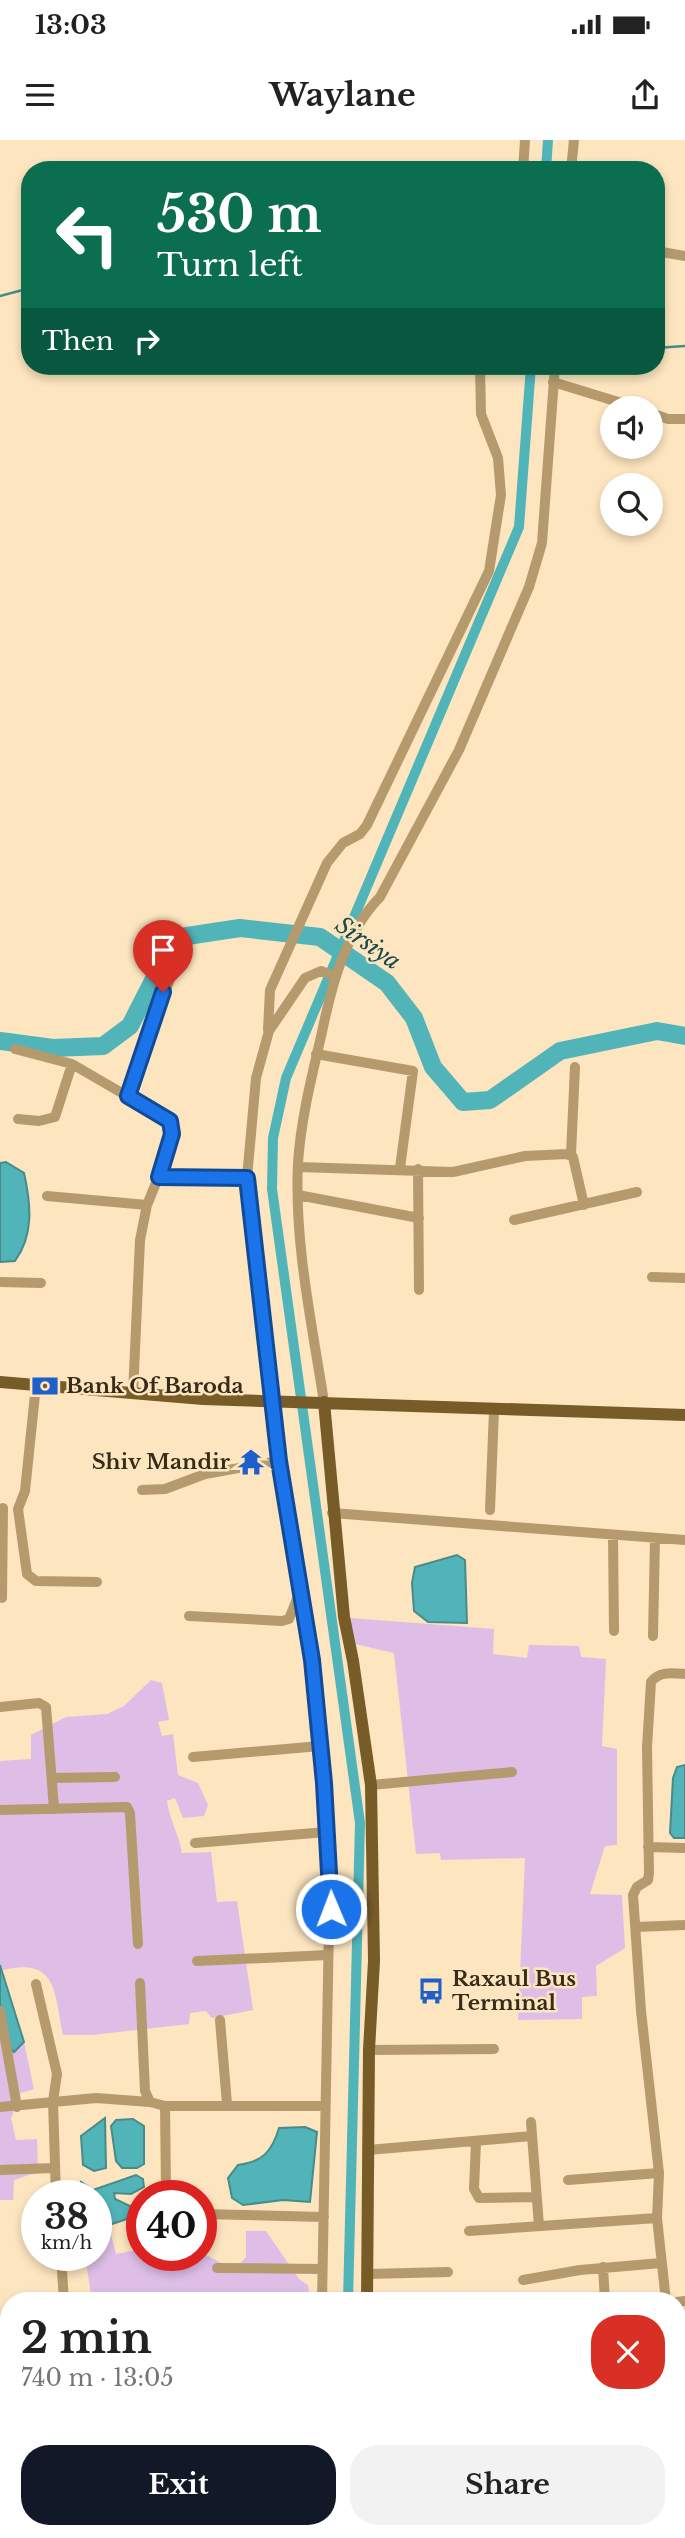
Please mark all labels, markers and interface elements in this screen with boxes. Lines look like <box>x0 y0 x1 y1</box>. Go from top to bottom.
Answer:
text: 13:03 <box>35 9 106 41</box>
text: Waylane <box>269 75 416 115</box>
icon: menu <box>21 76 59 114</box>
icon: share <box>626 76 664 114</box>
text: 530 m <box>157 184 322 245</box>
icon: left <box>42 189 133 280</box>
text: Turn left <box>157 245 303 285</box>
icon: right <box>128 322 166 360</box>
text: Then <box>42 325 114 357</box>
map controls <box>600 396 663 536</box>
button: sound <box>600 396 663 459</box>
button: search <box>600 473 663 536</box>
water label: Sirsiya <box>330 911 406 975</box>
pin <box>133 920 193 992</box>
icon: arrive <box>144 931 182 969</box>
bank icon: Bank Of Baroda <box>30 1371 60 1401</box>
place label: Bank Of Baroda <box>66 1373 244 1399</box>
temple icon: Shiv Mandir <box>236 1447 266 1477</box>
place label: Shiv Mandir <box>92 1449 231 1475</box>
position arrow <box>294 1872 368 1946</box>
place label: Raxaul Bus Terminal <box>452 1966 576 2016</box>
bus stop icon: Raxaul Bus Terminal <box>416 1976 446 2006</box>
speed limit sign: 40 <box>126 2180 217 2271</box>
text: 38 <box>44 2195 89 2238</box>
text: km/h <box>41 2232 92 2254</box>
text: 2 min <box>21 2312 152 2364</box>
button: close <box>591 2315 665 2389</box>
text: 740 m · 13:05 <box>21 2364 174 2392</box>
button: Exit <box>21 2445 336 2525</box>
button: Share <box>350 2445 665 2525</box>

